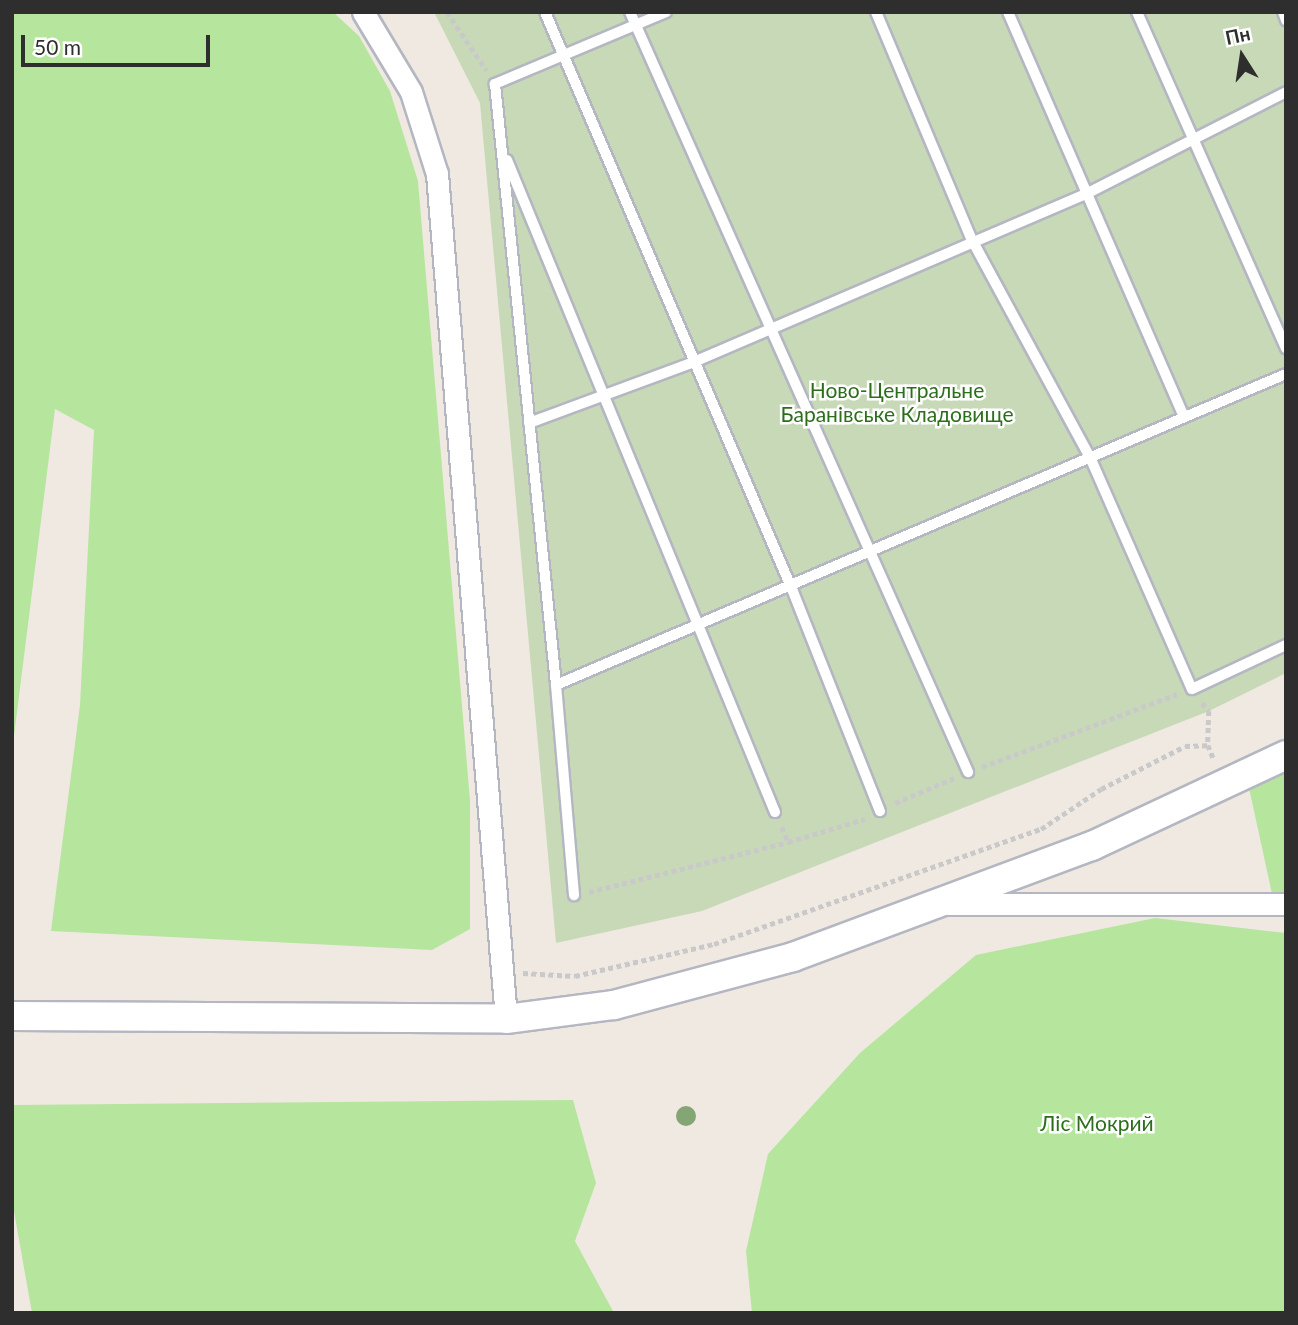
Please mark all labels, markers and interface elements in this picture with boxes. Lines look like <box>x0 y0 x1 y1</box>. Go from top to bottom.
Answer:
scale bar <box>24 21 214 65</box>
north arrow <box>1207 21 1277 91</box>
text: Пн <box>1223 21 1252 49</box>
text: 50 m <box>34 34 81 59</box>
park label: Ново-Центральне Баранівське Кладовище <box>781 377 1013 427</box>
park label: Ліс Мокрий <box>1040 1110 1154 1136</box>

